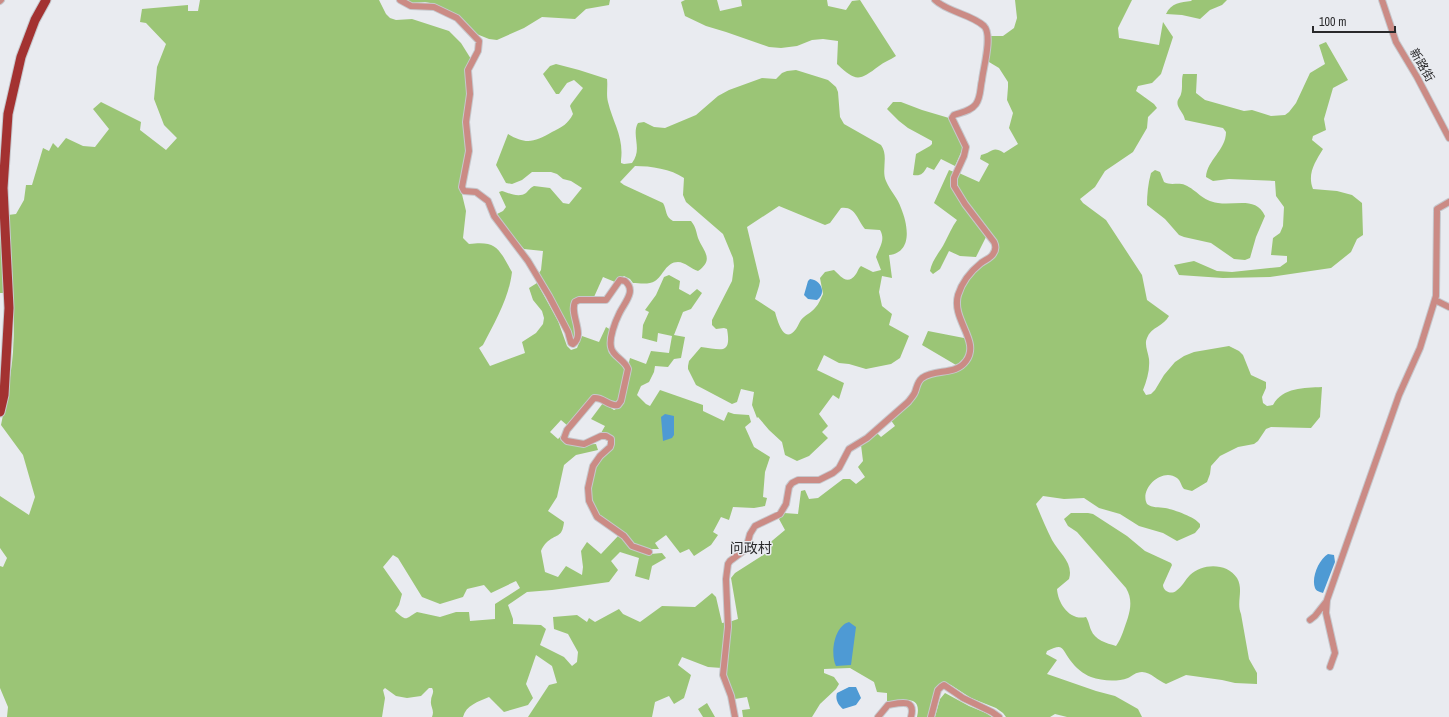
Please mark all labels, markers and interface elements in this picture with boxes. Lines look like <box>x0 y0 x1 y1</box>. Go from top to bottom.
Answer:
scale bar <box>1313 8 1395 34</box>
text: 100 m <box>1319 14 1346 30</box>
street label: 新路街 <box>1406 45 1438 85</box>
district label: 问政村 <box>730 539 772 557</box>

